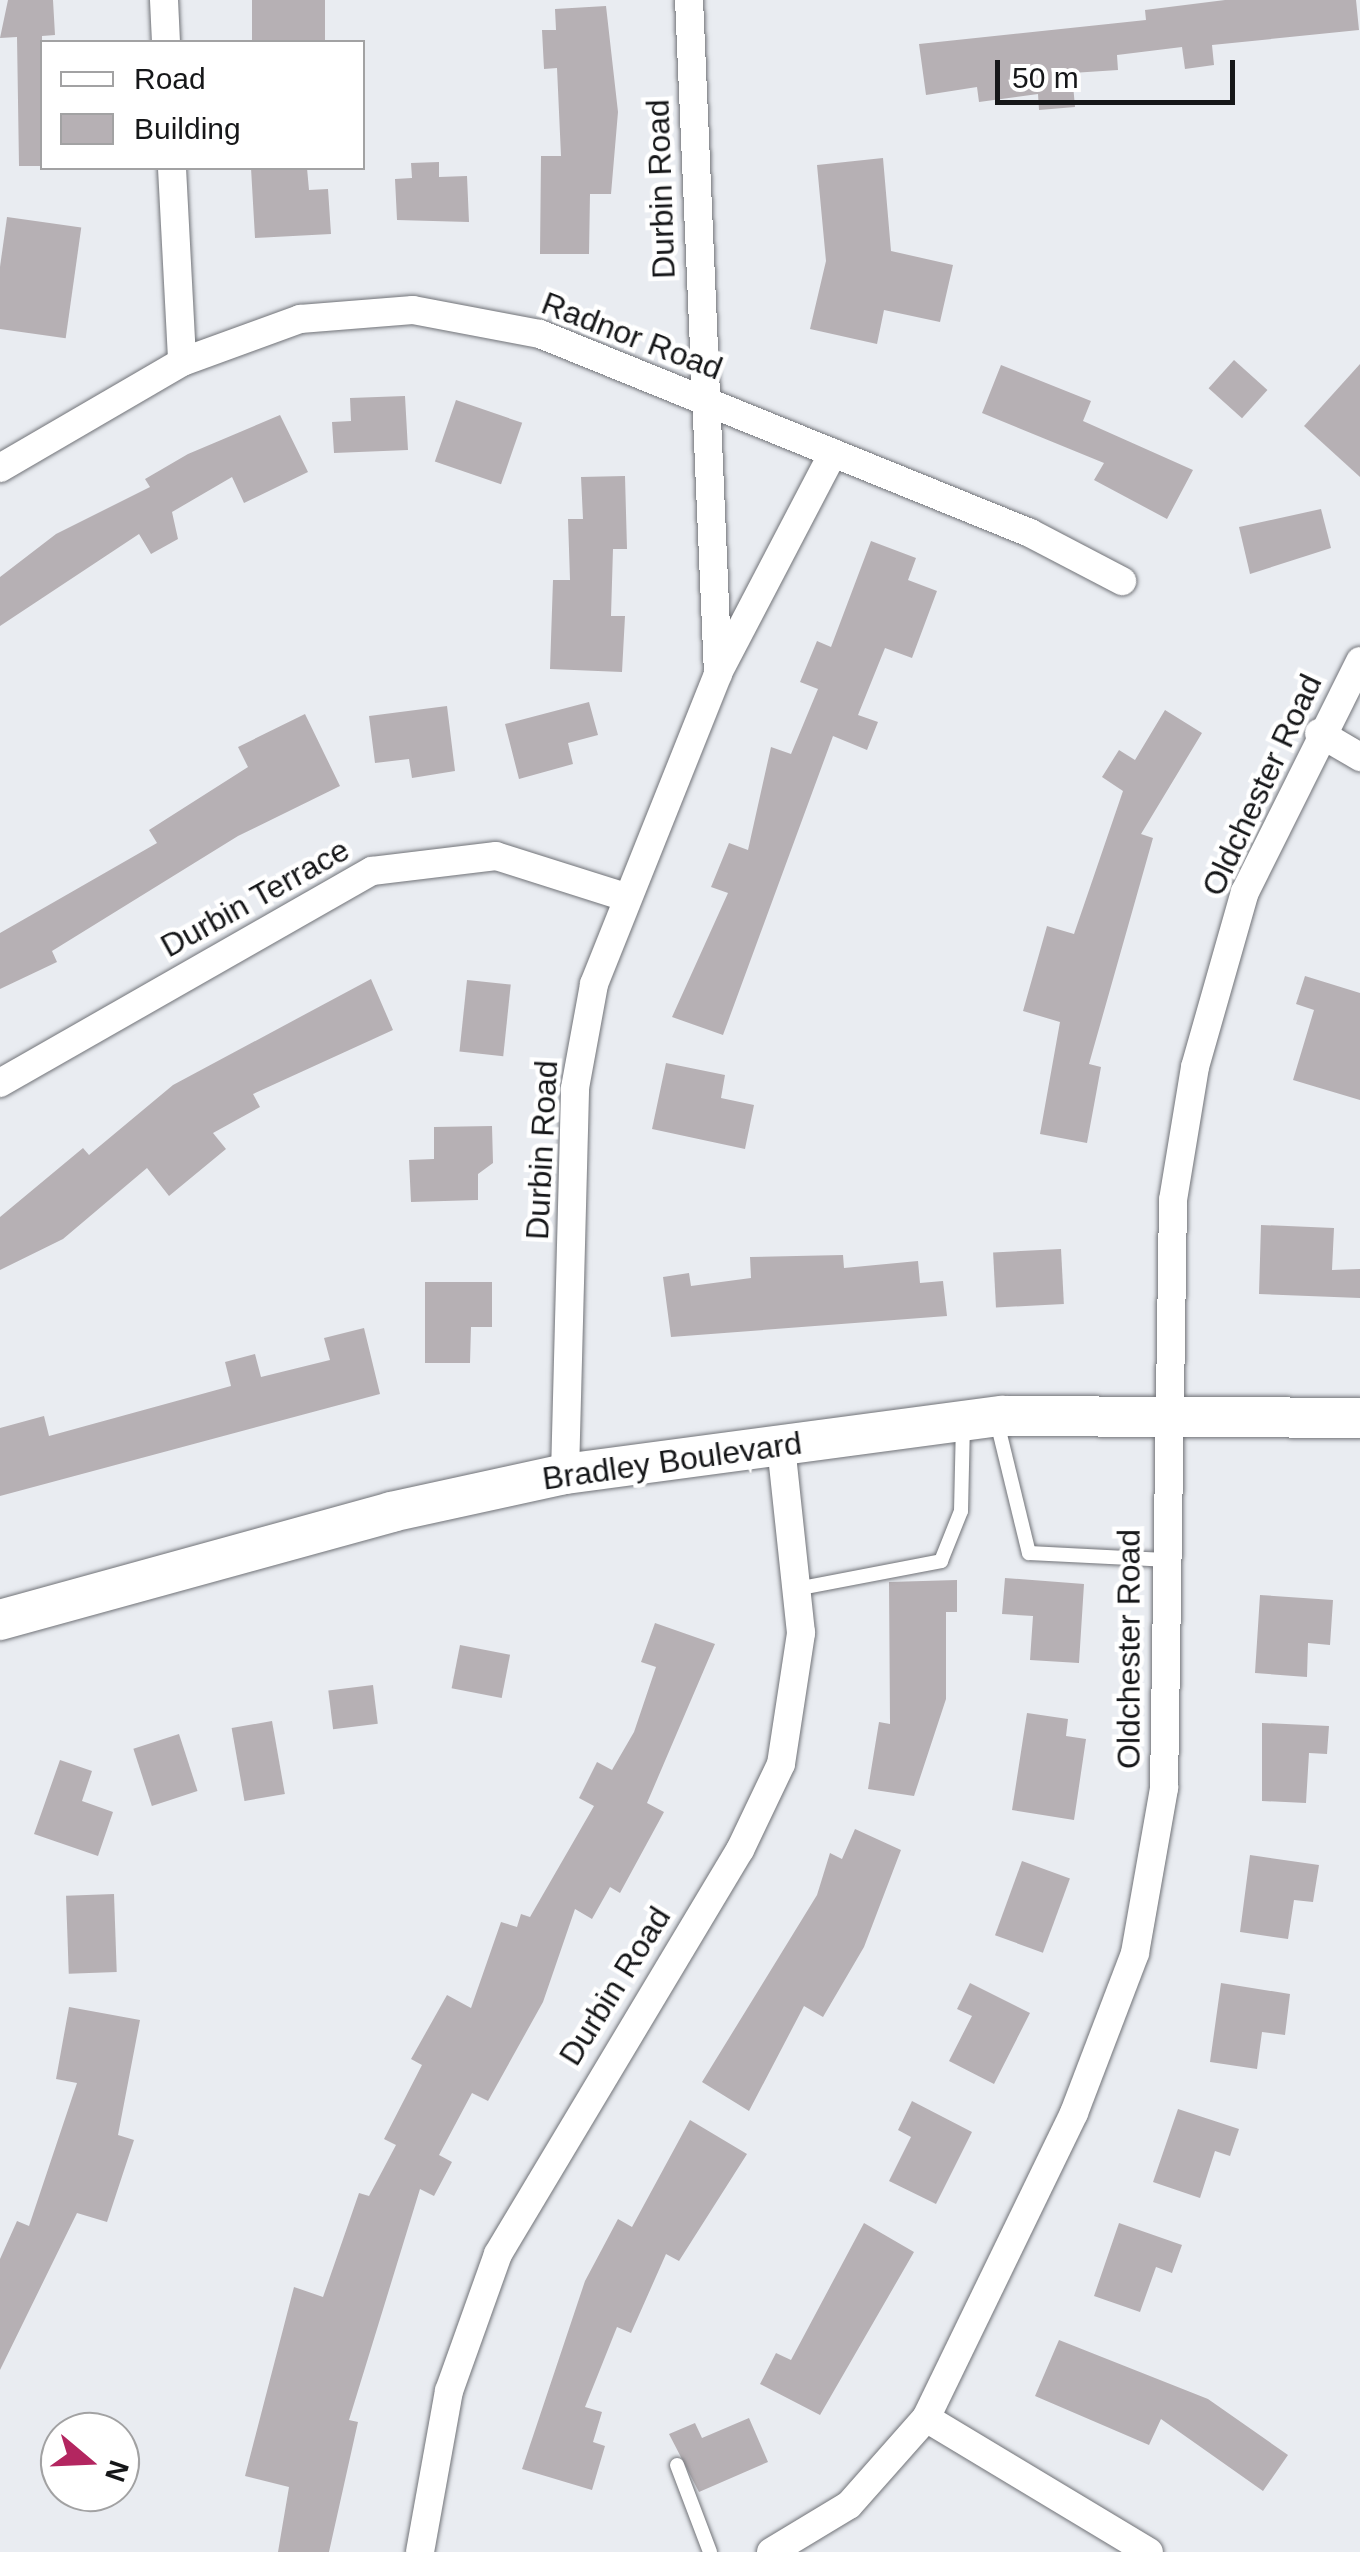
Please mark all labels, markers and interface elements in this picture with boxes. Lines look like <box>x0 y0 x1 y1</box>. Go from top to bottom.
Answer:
legend <box>40 40 365 170</box>
scale bar <box>1000 40 1240 102</box>
text: 50 m <box>1012 61 1079 94</box>
text: Road <box>134 62 206 95</box>
street label: Durbin Road <box>639 99 683 279</box>
text: Building <box>134 112 241 145</box>
street label: Radnor Road <box>536 284 728 388</box>
street label: Oldchester Road <box>1194 668 1330 902</box>
street label: Durbin Terrace <box>154 830 356 966</box>
street label: Durbin Road <box>518 1059 566 1241</box>
street label: Bradley Boulevard <box>540 1424 804 1498</box>
street label: Oldchester Road <box>1110 1529 1148 1769</box>
street label: Durbin Road <box>551 1900 679 2072</box>
north arrow <box>40 2412 140 2512</box>
text: N <box>99 2457 135 2486</box>

